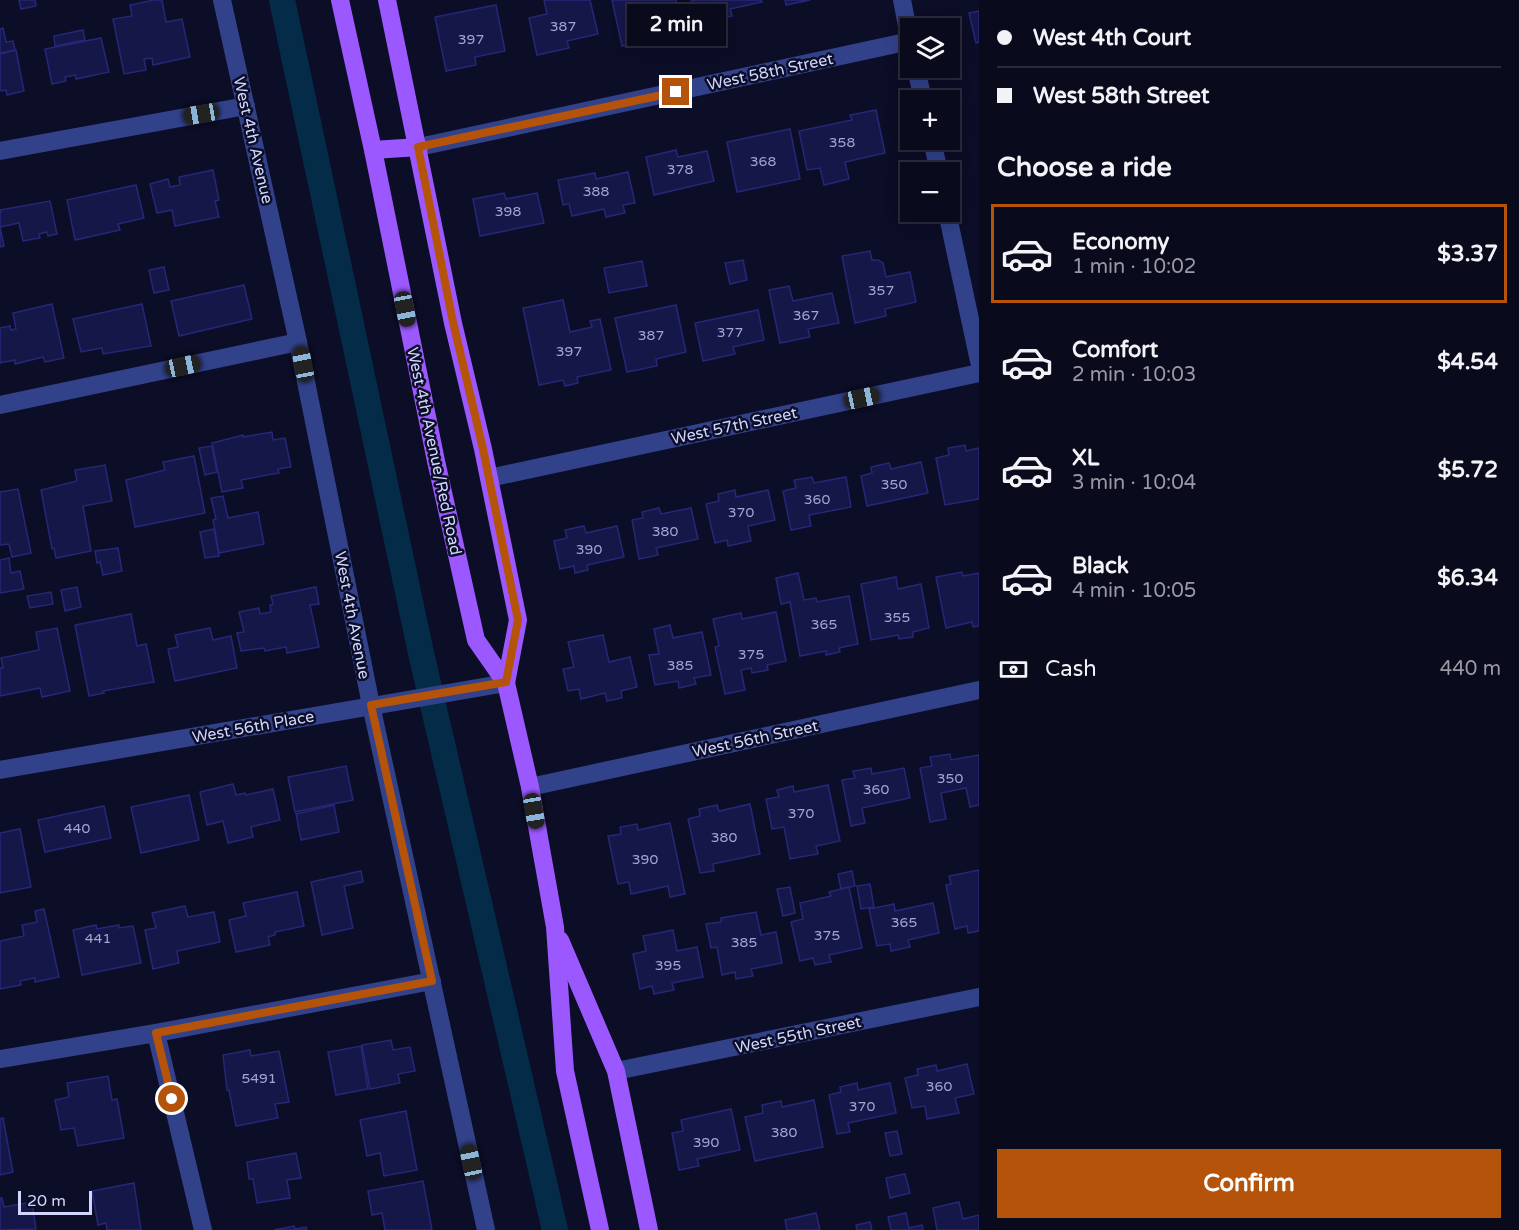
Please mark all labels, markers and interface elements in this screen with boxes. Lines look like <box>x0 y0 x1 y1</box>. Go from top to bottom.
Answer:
callout: 2 min <box>626 5 726 47</box>
text: 2 min <box>650 13 703 37</box>
house number: 387 <box>550 18 576 35</box>
map controls <box>900 18 960 222</box>
button: layers <box>900 18 960 78</box>
text: West 4th Court <box>1033 25 1191 51</box>
house number: 397 <box>458 31 484 48</box>
street label: West 58th Street <box>705 49 835 95</box>
street label: West 4th Avenue <box>229 75 277 206</box>
route end <box>662 78 689 105</box>
text: West 58th Street <box>1033 83 1209 109</box>
button: + <box>900 90 960 150</box>
car <box>182 102 220 126</box>
house number: 358 <box>829 134 855 151</box>
text: Choose a ride <box>997 151 1172 184</box>
house number: 368 <box>750 153 776 170</box>
house number: 378 <box>667 161 693 178</box>
button: − <box>900 162 960 222</box>
house number: 388 <box>583 183 609 200</box>
house number: 398 <box>495 203 521 220</box>
icon: car <box>1000 227 1054 281</box>
text: Economy <box>1072 229 1169 255</box>
text: $3.37 <box>1437 241 1498 267</box>
text: 1 min · 10:02 <box>1072 255 1196 279</box>
house number: 357 <box>868 282 894 299</box>
car <box>393 290 417 328</box>
house number: 367 <box>793 307 819 324</box>
house number: 377 <box>717 324 743 341</box>
house number: 387 <box>638 327 664 344</box>
icon: car <box>1000 335 1054 389</box>
text: Comfort <box>1072 337 1158 363</box>
house number: 397 <box>556 343 582 360</box>
car <box>291 345 315 383</box>
street label: West 4th Avenue/Red Road <box>402 346 466 557</box>
text: $4.54 <box>1437 349 1498 375</box>
car <box>164 353 202 379</box>
text: 2 min · 10:03 <box>1072 363 1196 387</box>
car <box>843 385 881 411</box>
street label: West 57th Street <box>669 403 799 449</box>
icon: car <box>1000 443 1054 497</box>
text: XL <box>1072 445 1099 471</box>
text: $5.72 <box>1438 457 1498 483</box>
text: 3 min · 10:04 <box>1072 471 1196 495</box>
house number: 350 <box>881 476 907 493</box>
house number: 360 <box>804 491 830 508</box>
house number: 370 <box>728 504 754 521</box>
house number: 380 <box>652 523 678 540</box>
house number: 390 <box>576 541 602 558</box>
street label: West 4th Avenue <box>330 550 374 681</box>
icon: car <box>1000 551 1054 605</box>
text: Black <box>1072 553 1129 579</box>
text: $6.34 <box>1437 565 1498 591</box>
text: 4 min · 10:05 <box>1072 579 1196 603</box>
house number: 355 <box>884 609 910 626</box>
house number: 365 <box>811 616 837 633</box>
house number: 375 <box>738 646 764 663</box>
icon: cash <box>997 653 1030 686</box>
text: Cash <box>1045 656 1097 682</box>
house number: 385 <box>667 657 693 674</box>
text: 440 m <box>1440 657 1501 681</box>
street label: West 56th Place <box>191 706 316 748</box>
street label: West 56th Street <box>690 716 820 762</box>
house number: 350 <box>937 770 963 787</box>
house number: 360 <box>863 781 889 798</box>
car <box>522 792 546 830</box>
house number: 370 <box>788 805 814 822</box>
house number: 440 <box>64 820 90 837</box>
house number: 380 <box>711 829 737 846</box>
house number: 390 <box>632 851 658 868</box>
house number: 365 <box>891 914 917 931</box>
house number: 375 <box>814 927 840 944</box>
house number: 441 <box>85 930 111 947</box>
house number: 385 <box>731 934 757 951</box>
house number: 395 <box>655 957 681 974</box>
street label: West 55th Street <box>733 1012 863 1058</box>
house number: 5491 <box>241 1070 277 1087</box>
house number: 360 <box>926 1078 952 1095</box>
route start <box>158 1085 185 1112</box>
house number: 370 <box>849 1098 875 1115</box>
house number: 380 <box>771 1124 797 1141</box>
house number: 390 <box>693 1134 719 1151</box>
car <box>458 1143 484 1181</box>
button: Confirm <box>997 1149 1501 1218</box>
scale bar <box>18 1188 92 1216</box>
text: 20 m <box>27 1191 66 1211</box>

